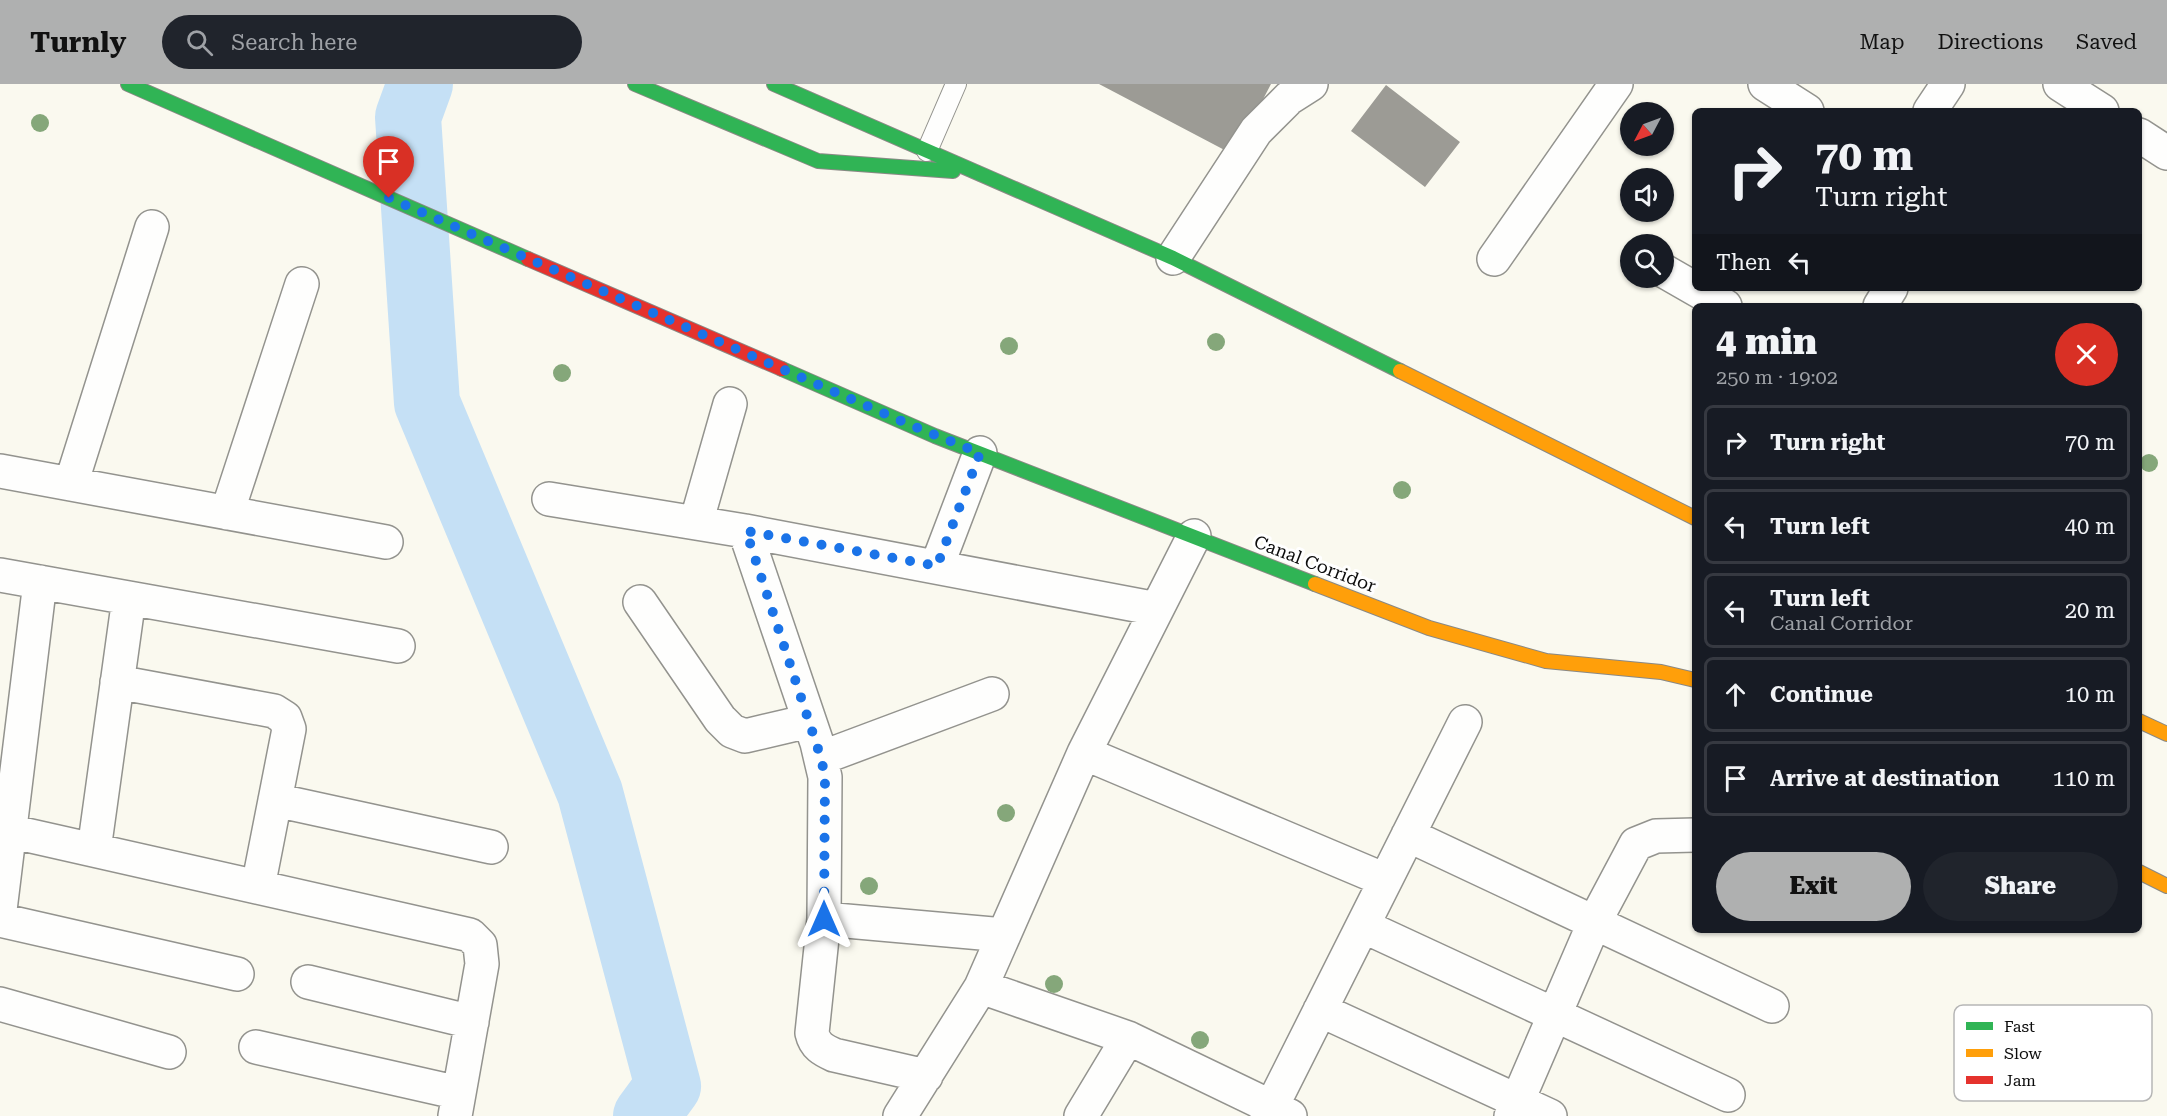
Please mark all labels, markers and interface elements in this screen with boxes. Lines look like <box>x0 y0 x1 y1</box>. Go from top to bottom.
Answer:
search box <box>162 15 582 69</box>
text: Turnly <box>30 26 126 59</box>
icon: search <box>183 26 216 59</box>
text: Search here <box>231 30 357 55</box>
text: Map <box>1860 30 1904 54</box>
text: Directions <box>1937 30 2043 54</box>
text: Saved <box>2076 30 2137 54</box>
north arrow <box>1620 102 1674 156</box>
map controls <box>1620 102 1674 288</box>
text: 70 m <box>1815 131 1913 180</box>
icon: right <box>1716 132 1794 210</box>
pin <box>363 136 414 198</box>
icon: arrive <box>372 145 405 178</box>
button: sound <box>1620 168 1674 222</box>
text: Turn right <box>1815 181 1948 213</box>
button: search <box>1620 234 1674 288</box>
icon: left <box>1783 246 1816 279</box>
text: Then <box>1716 250 1771 275</box>
text: 4 min <box>1716 321 1817 363</box>
button: close <box>2055 323 2118 386</box>
text: 250 m · 19:02 <box>1716 365 1838 389</box>
icon: right <box>1719 426 1752 459</box>
text: Turn right <box>1770 430 1885 455</box>
text: 70 m <box>2065 430 2115 455</box>
icon: left <box>1719 510 1752 543</box>
text: Turn left <box>1770 514 1870 539</box>
text: 40 m <box>2065 514 2115 539</box>
street label: Canal Corridor <box>1251 531 1379 596</box>
text: Turn left <box>1770 586 1870 611</box>
icon: left <box>1719 594 1752 627</box>
text: 20 m <box>2065 598 2115 623</box>
text: Canal Corridor <box>1770 611 1913 635</box>
icon: ahead <box>1719 678 1752 711</box>
text: Continue <box>1770 682 1873 707</box>
text: 10 m <box>2065 682 2115 707</box>
icon: arrive <box>1719 762 1752 795</box>
text: Arrive at destination <box>1770 766 1999 791</box>
text: 110 m <box>2052 766 2115 791</box>
button: Exit <box>1716 852 1911 921</box>
button: Share <box>1923 852 2118 921</box>
position arrow <box>792 887 856 951</box>
legend <box>1954 1005 2152 1101</box>
text: Fast <box>2004 1017 2035 1036</box>
text: Slow <box>2004 1044 2042 1063</box>
text: Jam <box>2004 1071 2036 1090</box>

